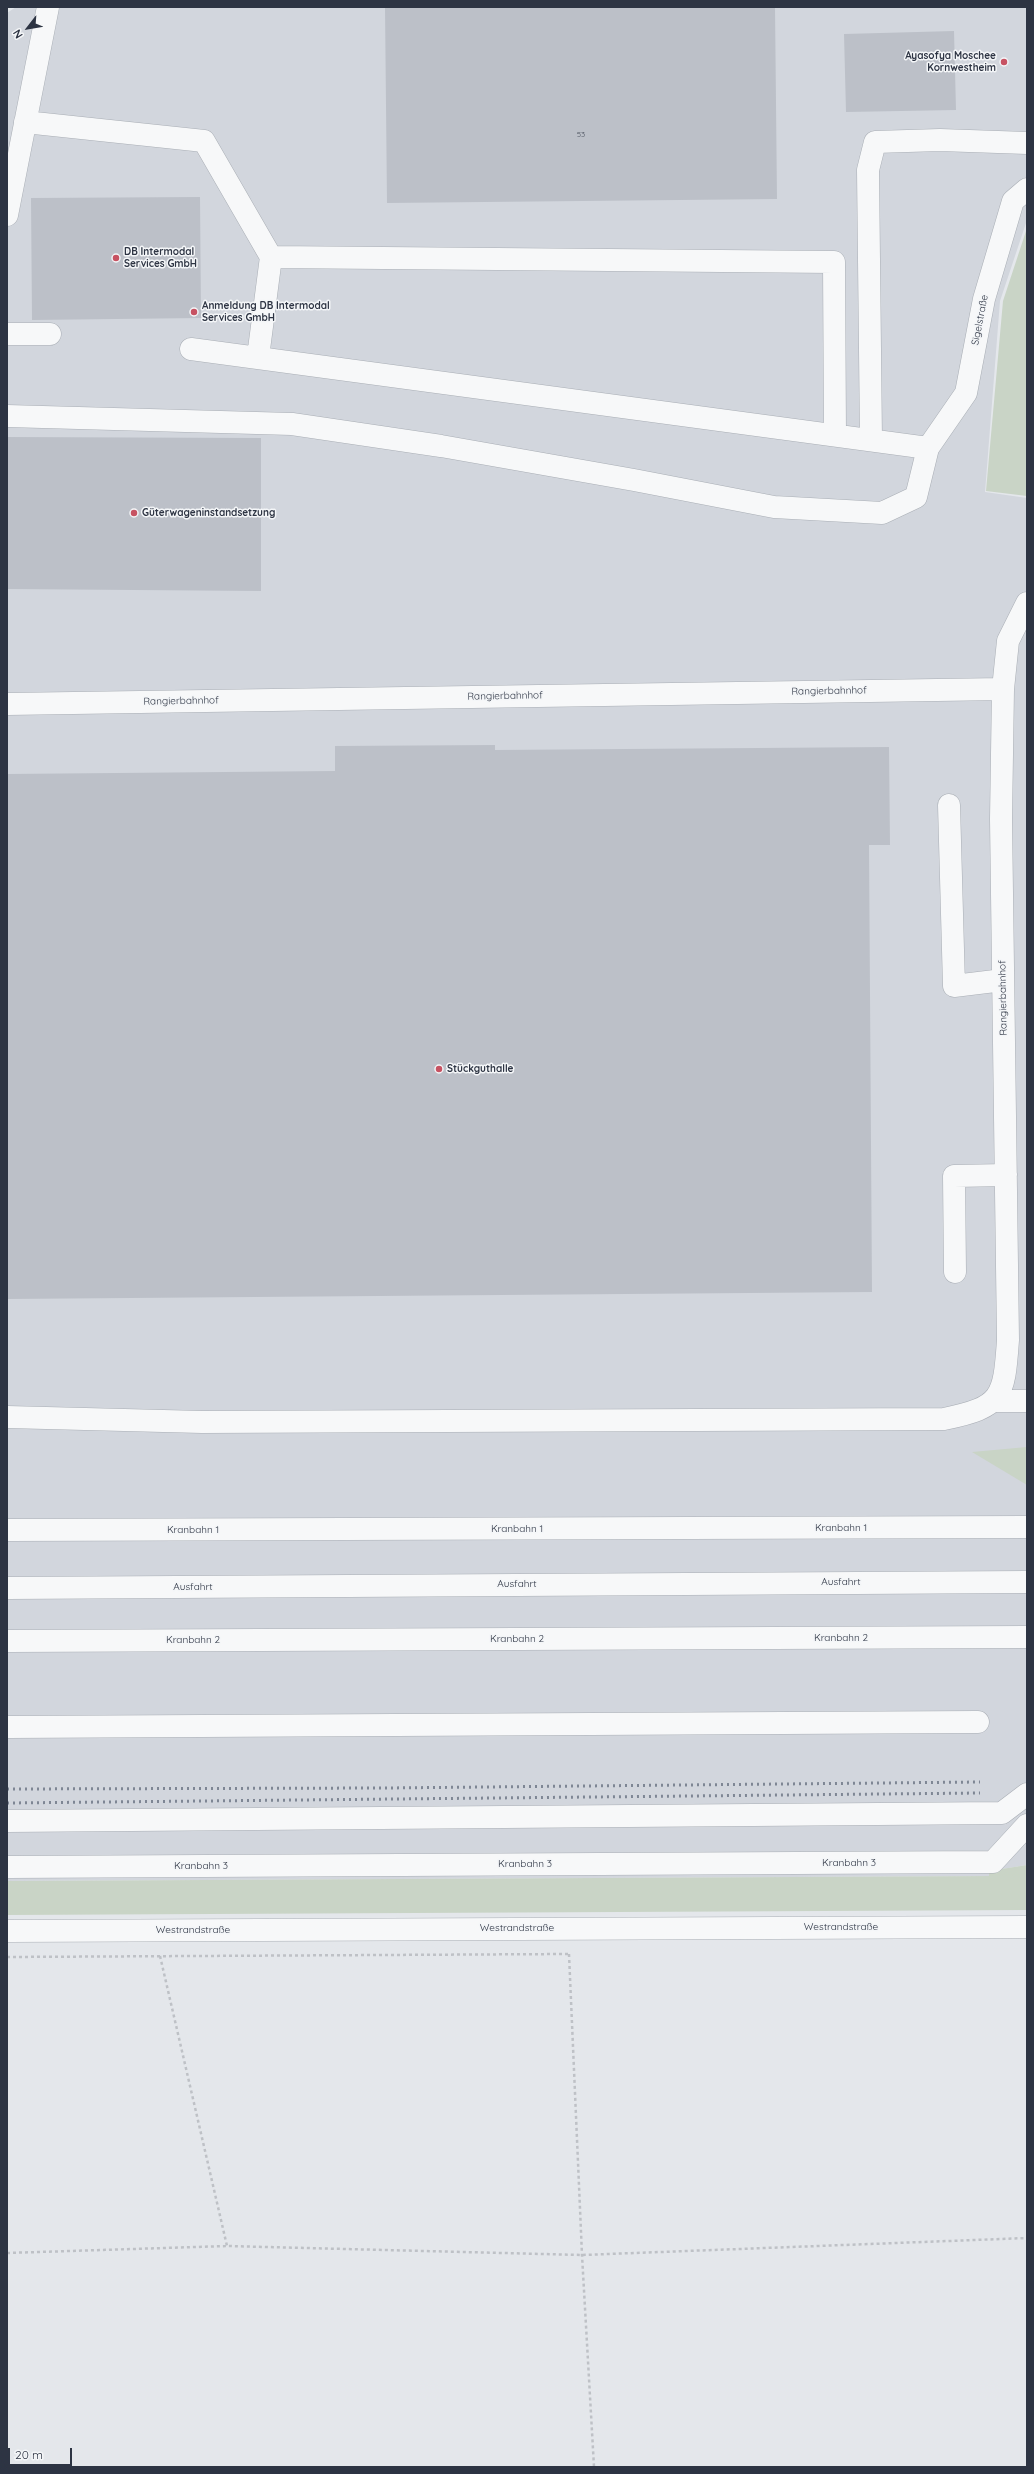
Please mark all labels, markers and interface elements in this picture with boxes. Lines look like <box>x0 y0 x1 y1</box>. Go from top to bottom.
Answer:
north arrow <box>8 8 48 48</box>
text: N <box>10 27 26 41</box>
place label: Ayasofya Moschee Kornwestheim <box>905 50 996 74</box>
marker: Ayasofya Moschee Kornwestheim <box>999 57 1009 67</box>
house number: 53 <box>577 130 585 140</box>
place label: DB Intermodal Services GmbH <box>124 246 197 270</box>
marker: DB Intermodal Services GmbH <box>111 253 121 263</box>
street label: Sigelstraße <box>969 294 991 346</box>
place label: Anmeldung DB Intermodal Services GmbH <box>202 300 330 324</box>
marker: Anmeldung DB Intermodal Services GmbH <box>189 307 199 317</box>
place label: Güterwageninstandsetzung <box>142 507 275 519</box>
marker: Güterwageninstandsetzung <box>129 508 139 518</box>
street label: Rangierbahnhof <box>791 684 867 698</box>
street label: Rangierbahnhof <box>467 689 543 703</box>
street label: Rangierbahnhof <box>143 694 219 708</box>
street label: Rangierbahnhof <box>996 960 1010 1036</box>
place label: Stückguthalle <box>447 1063 513 1075</box>
marker: Stückguthalle <box>434 1064 444 1074</box>
street label: Kranbahn 1 <box>815 1522 867 1534</box>
street label: Kranbahn 1 <box>491 1523 543 1535</box>
street label: Kranbahn 1 <box>167 1524 219 1536</box>
street label: Ausfahrt <box>821 1576 861 1588</box>
street label: Ausfahrt <box>497 1578 537 1590</box>
street label: Ausfahrt <box>173 1581 213 1593</box>
street label: Kranbahn 2 <box>814 1632 868 1644</box>
street label: Kranbahn 2 <box>490 1633 544 1645</box>
street label: Kranbahn 2 <box>166 1634 220 1646</box>
street label: Kranbahn 3 <box>822 1857 876 1869</box>
street label: Kranbahn 3 <box>498 1858 552 1870</box>
street label: Kranbahn 3 <box>174 1860 228 1872</box>
street label: Westrandstraße <box>804 1921 878 1933</box>
street label: Westrandstraße <box>480 1922 554 1934</box>
street label: Westrandstraße <box>156 1924 230 1936</box>
scale bar <box>10 2440 74 2466</box>
text: 20 m <box>15 2447 43 2462</box>

